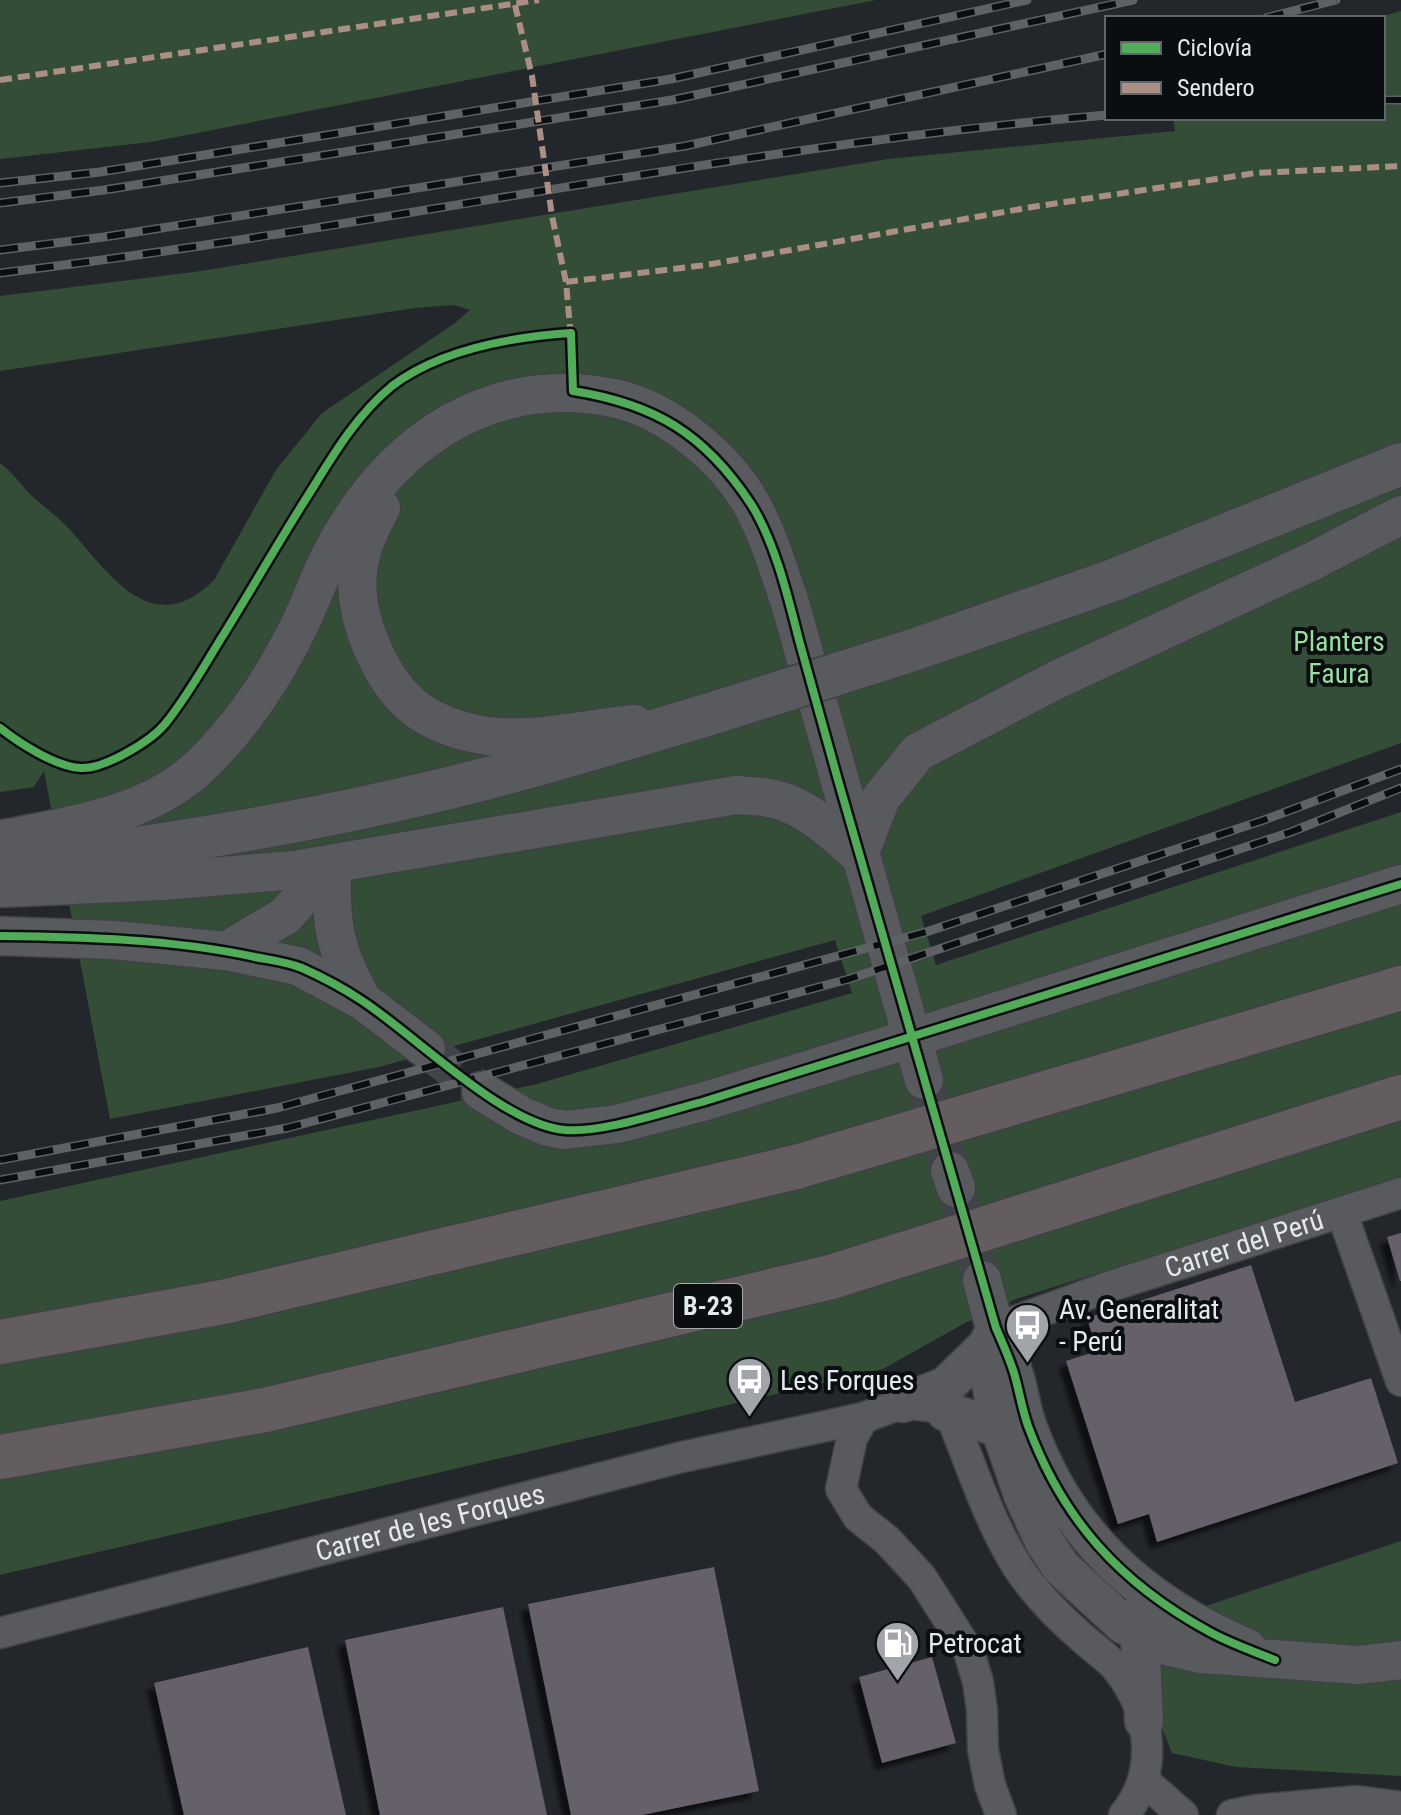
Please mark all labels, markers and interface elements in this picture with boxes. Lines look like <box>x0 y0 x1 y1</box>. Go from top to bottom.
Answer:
legend <box>1105 16 1385 120</box>
text: Ciclovía <box>1177 34 1252 62</box>
text: Sendero <box>1177 74 1255 102</box>
park label: Planters Faura <box>1293 625 1385 690</box>
street label: Carrer del Perú <box>1160 1203 1327 1284</box>
road number: B-23 <box>674 1284 742 1328</box>
place label: Av. Generalitat - Perú <box>1059 1293 1219 1358</box>
bus stop icon: Av. Generalitat - Perú <box>1004 1301 1052 1364</box>
bus stop icon: Les Forques <box>725 1356 773 1419</box>
place label: Les Forques <box>780 1364 915 1397</box>
street label: Carrer de les Forques <box>312 1477 548 1567</box>
fuel station icon: Petrocat <box>873 1619 921 1682</box>
place label: Petrocat <box>928 1627 1022 1660</box>

